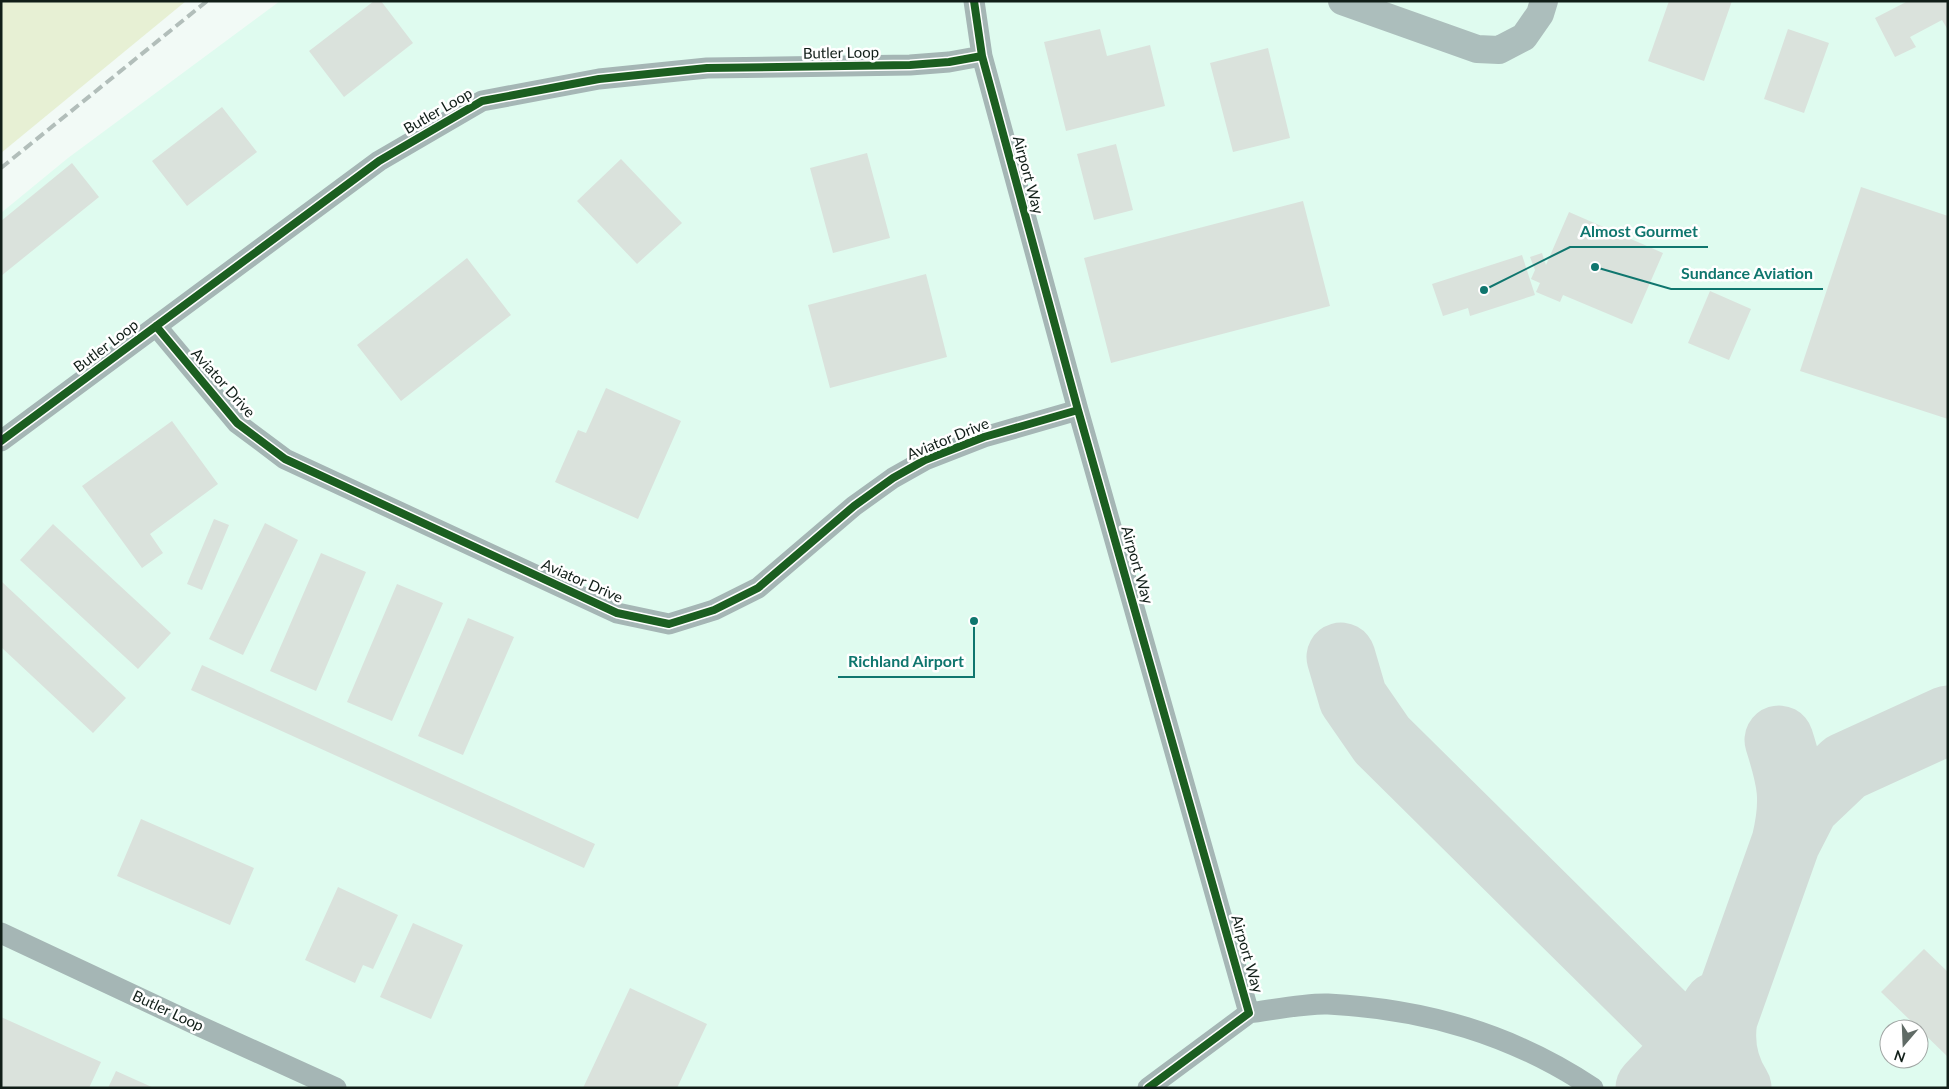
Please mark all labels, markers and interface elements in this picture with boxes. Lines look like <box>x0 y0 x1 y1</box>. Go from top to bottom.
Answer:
street label: Butler Loop <box>803 42 879 62</box>
street label: Butler Loop <box>400 83 475 137</box>
street label: Airport Way <box>1010 134 1048 216</box>
callout: Almost Gourmet <box>1570 216 1708 247</box>
text: Almost Gourmet <box>1579 221 1698 240</box>
callout: Sundance Aviation <box>1671 258 1823 289</box>
text: Sundance Aviation <box>1681 263 1813 282</box>
street label: Butler Loop <box>70 315 141 375</box>
street label: Aviator Drive <box>188 344 260 421</box>
street label: Aviator Drive <box>904 413 991 463</box>
street label: Airport Way <box>1118 524 1158 606</box>
street label: Aviator Drive <box>539 554 626 606</box>
callout: Richland Airport <box>838 646 974 677</box>
text: Richland Airport <box>848 651 964 670</box>
street label: Airport Way <box>1228 913 1268 995</box>
street label: Butler Loop <box>130 986 207 1034</box>
north arrow <box>1879 1019 1929 1069</box>
text: N <box>1892 1047 1907 1067</box>

